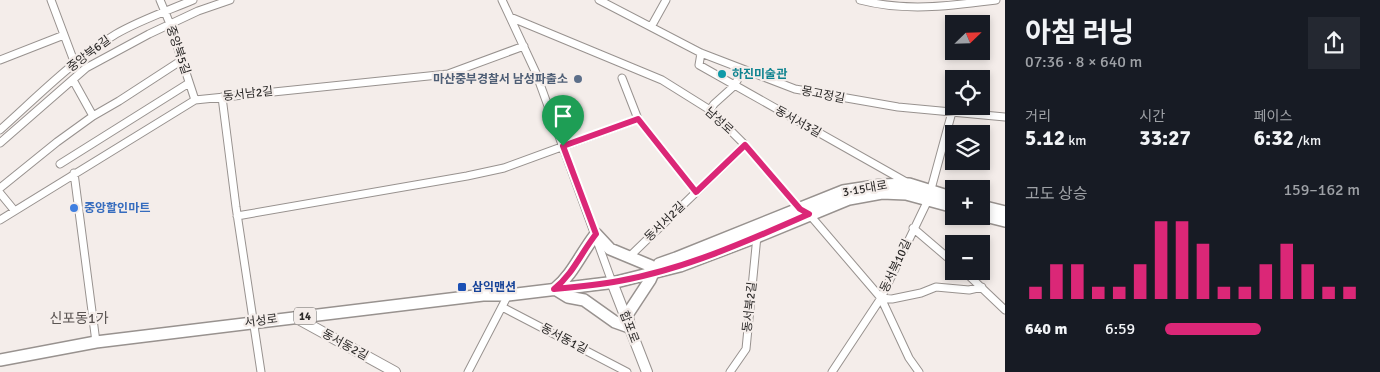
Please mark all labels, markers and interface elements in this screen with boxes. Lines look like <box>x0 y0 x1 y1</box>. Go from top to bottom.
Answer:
north arrow <box>945 15 990 60</box>
map controls <box>945 15 990 280</box>
text: 아침 러닝 <box>1025 16 1134 50</box>
button: share <box>1308 17 1360 69</box>
street label: 중앙북5길 <box>163 24 193 76</box>
street label: 중앙북6길 <box>64 33 114 75</box>
text: 07:36 · 8 × 640 m <box>1025 52 1142 72</box>
place label: 하진미술관 <box>732 67 787 82</box>
marker: 하진미술관 <box>716 68 728 80</box>
button: locate <box>945 70 990 115</box>
place label: 마산중부경찰서 남성파출소 <box>433 72 568 87</box>
marker: 마산중부경찰서 남성파출소 <box>572 73 584 85</box>
street label: 몽고정길 <box>800 83 846 107</box>
street label: 동서남2길 <box>222 84 274 104</box>
pin <box>542 95 584 146</box>
icon: arrive <box>549 102 577 130</box>
street label: 동서서3길 <box>772 103 824 141</box>
street label: 남성로 <box>702 104 736 138</box>
text: 거리 <box>1025 108 1051 125</box>
text: 시간 <box>1139 108 1165 125</box>
text: 페이스 <box>1254 108 1292 125</box>
button: layers <box>945 125 990 170</box>
text: 5.12 <box>1025 125 1065 151</box>
text: 33:27 <box>1139 125 1191 151</box>
text: 6:32 <box>1254 125 1294 151</box>
text: km <box>1065 132 1086 149</box>
text: /km <box>1294 132 1321 149</box>
street label: 3·15대로 <box>841 178 889 200</box>
button: + <box>945 180 990 225</box>
text: 159–162 m <box>1283 180 1360 200</box>
text: 고도 상승 <box>1025 184 1087 204</box>
street label: 동서서2길 <box>642 199 688 245</box>
place label: 중앙할인마트 <box>84 201 150 216</box>
marker: 중앙할인마트 <box>68 202 80 214</box>
button: − <box>945 235 990 280</box>
street label: 동서북10길 <box>877 237 915 295</box>
place label: 삼익맨션 <box>472 280 516 295</box>
marker: 삼익맨션 <box>456 281 468 293</box>
street label: 동서북2길 <box>740 281 760 333</box>
road number: 14 <box>294 308 316 324</box>
street label: 합포로 <box>616 309 642 345</box>
district label: 신포동1가 <box>49 310 109 327</box>
street label: 서성로 <box>244 312 278 330</box>
text: 640 m <box>1025 319 1067 339</box>
text: 6:59 <box>1105 319 1135 339</box>
street label: 동서동1길 <box>538 320 590 358</box>
street label: 동서동2길 <box>319 326 371 364</box>

